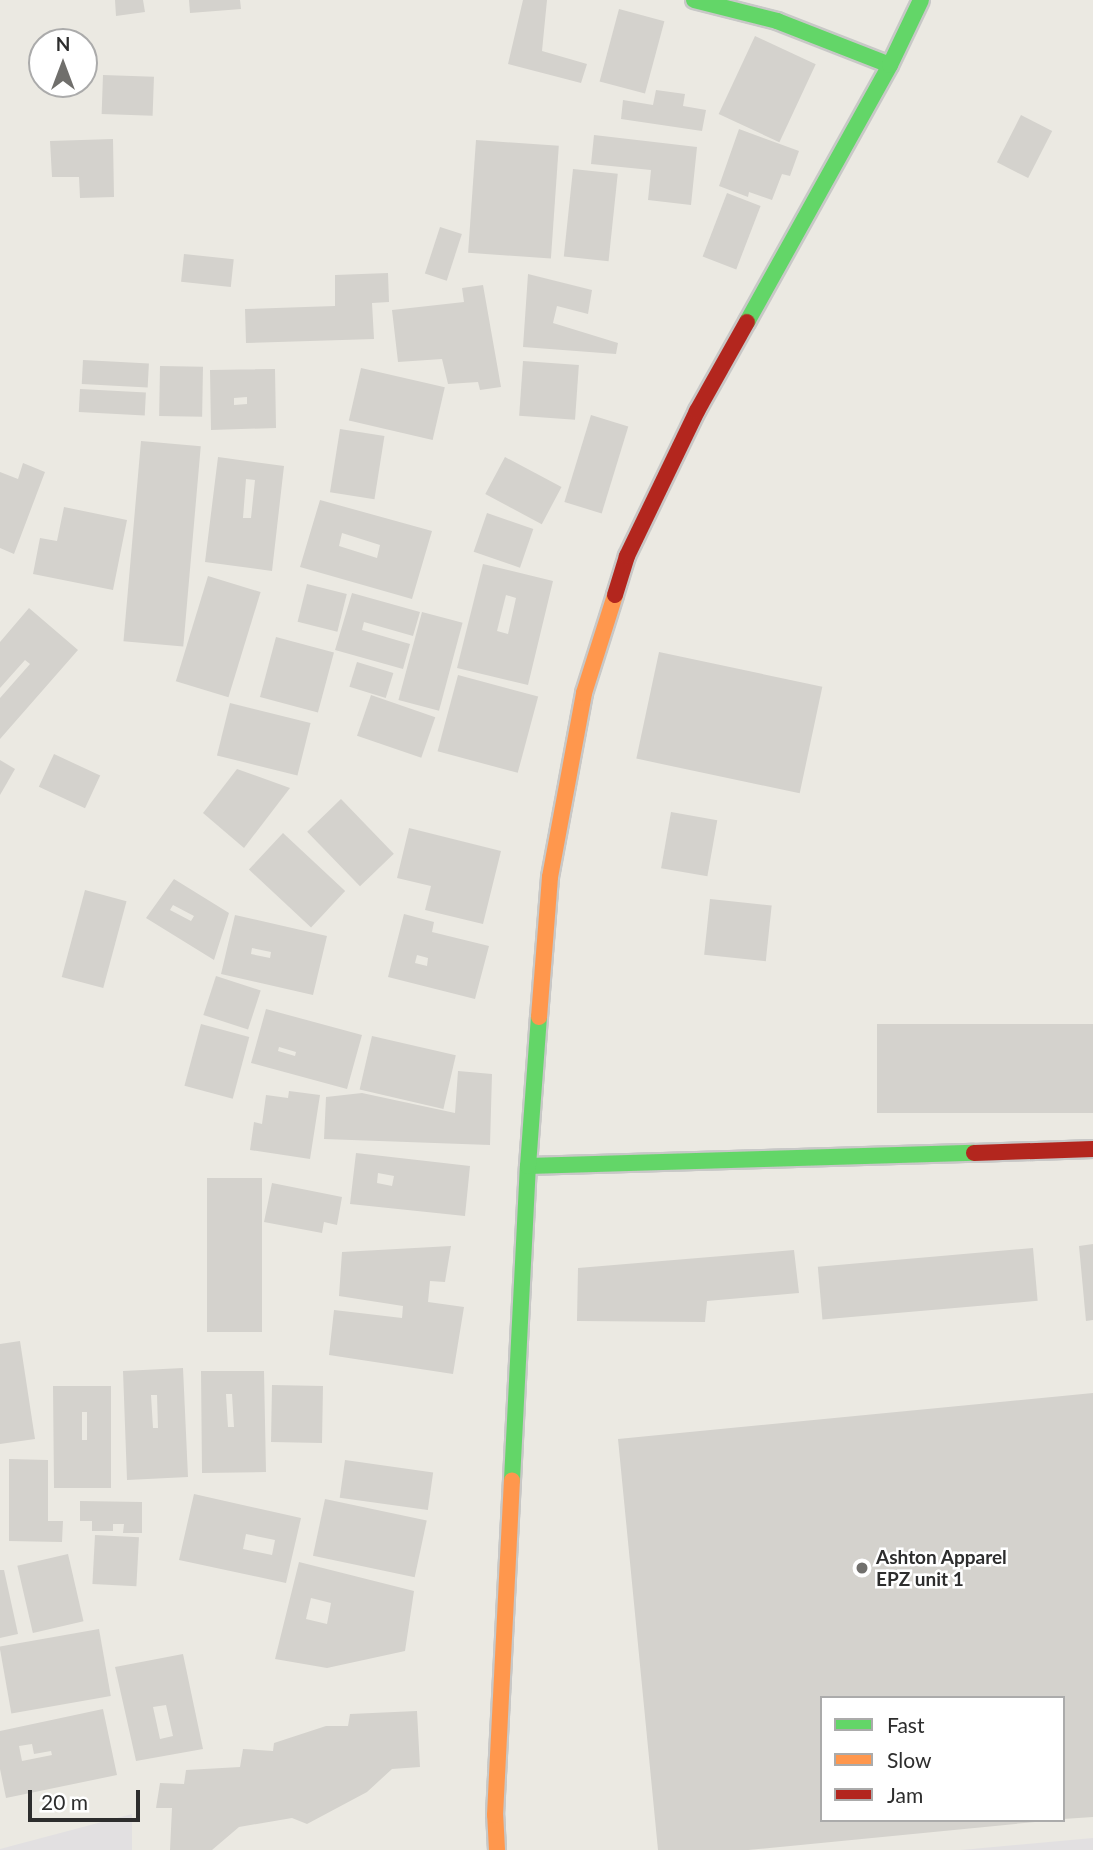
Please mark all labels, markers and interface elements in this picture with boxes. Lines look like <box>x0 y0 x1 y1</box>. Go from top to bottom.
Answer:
north arrow <box>28 28 98 98</box>
text: N <box>56 32 70 55</box>
place label: Ashton Apparel EPZ unit 1 <box>876 1546 1007 1590</box>
marker: Ashton Apparel EPZ unit 1 <box>854 1560 870 1576</box>
legend <box>820 1696 1065 1822</box>
text: Fast <box>887 1712 924 1737</box>
text: Slow <box>887 1747 931 1772</box>
scale bar <box>32 1776 144 1820</box>
text: Jam <box>887 1782 923 1807</box>
text: 20 m <box>41 1789 88 1814</box>

